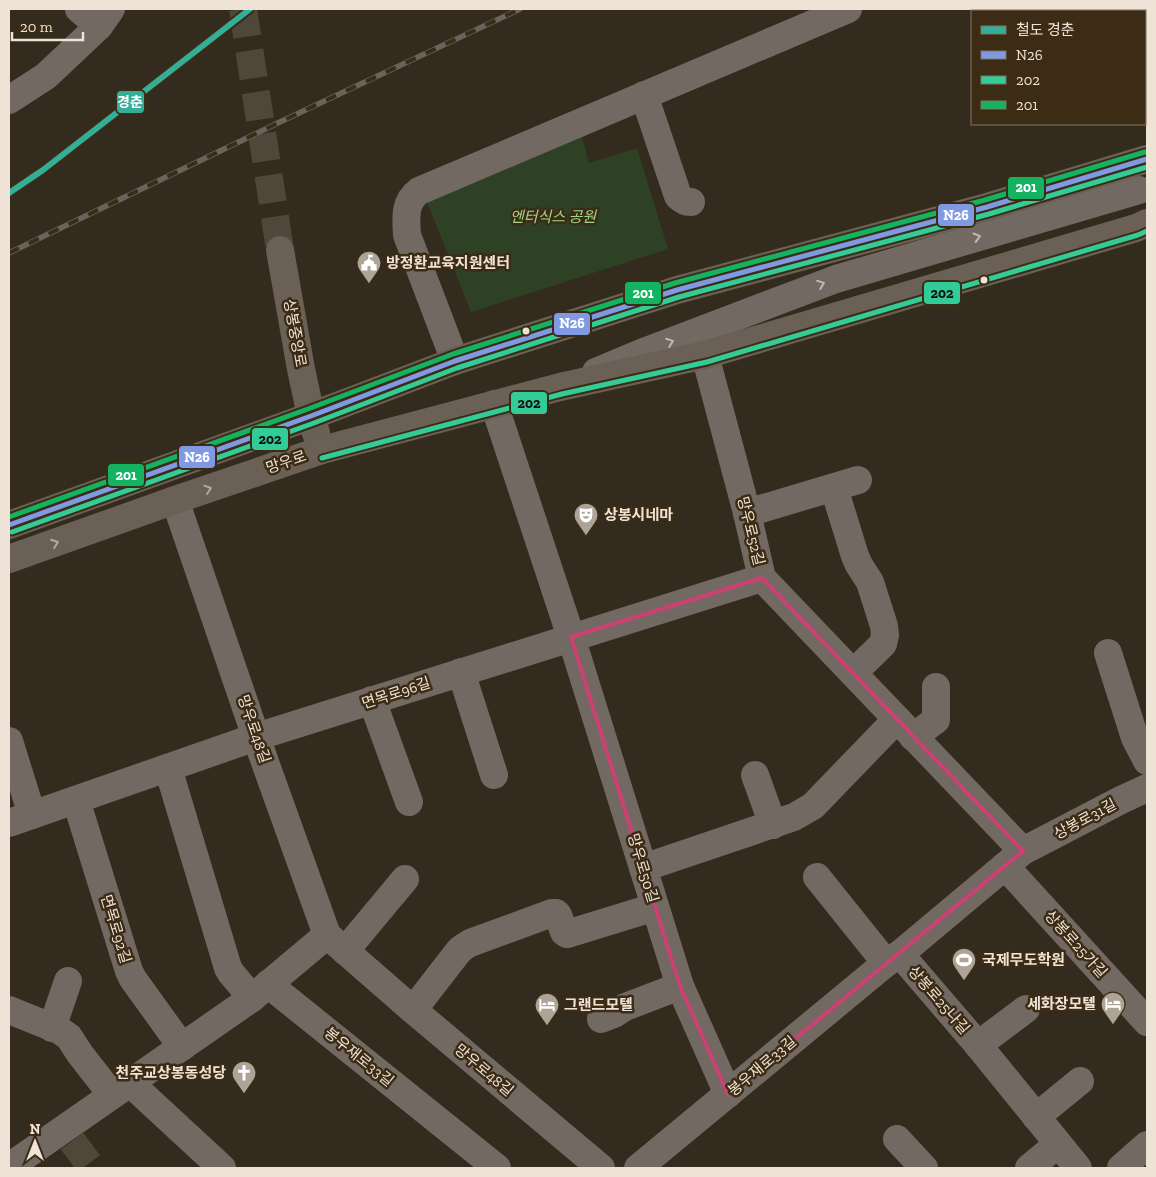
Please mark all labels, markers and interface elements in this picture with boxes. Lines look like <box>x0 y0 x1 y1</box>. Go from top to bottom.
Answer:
scale bar <box>12 10 84 42</box>
legend <box>971 10 1146 125</box>
text: 20 m <box>20 18 53 36</box>
text: 철도 경춘 <box>1016 21 1075 39</box>
text: N26 <box>1016 46 1043 64</box>
text: 202 <box>1016 71 1040 89</box>
line badge: 경춘 <box>116 90 145 114</box>
text: 경춘 <box>117 94 143 111</box>
text: 201 <box>1016 96 1038 114</box>
line badge: 201 <box>1007 176 1045 200</box>
text: 201 <box>1015 179 1037 196</box>
line badge: N26 <box>937 203 975 227</box>
text: N26 <box>943 207 969 224</box>
park label: 엔터식스 공원 <box>510 208 597 226</box>
one-way arrow <box>972 233 981 243</box>
public building icon: 방정환교육지원센터 <box>356 250 382 284</box>
place label: 방정환교육지원센터 <box>386 254 510 272</box>
unlabelled marker <box>979 275 989 285</box>
one-way arrow <box>817 280 825 290</box>
line badge: 201 <box>624 281 662 305</box>
line badge: 202 <box>923 281 961 305</box>
text: 201 <box>632 285 654 302</box>
text: 202 <box>930 285 954 302</box>
street label: 상봉중앙로 <box>280 297 310 369</box>
line badge: N26 <box>553 312 591 336</box>
text: N26 <box>559 315 585 332</box>
unlabelled marker <box>521 326 531 336</box>
one-way arrow <box>665 338 673 348</box>
line badge: 202 <box>510 391 548 415</box>
text: 202 <box>517 395 541 412</box>
line badge: 202 <box>251 427 289 451</box>
text: 202 <box>258 431 282 448</box>
line badge: N26 <box>178 445 216 469</box>
street label: 망우로 <box>263 447 309 477</box>
text: N26 <box>184 449 210 466</box>
line badge: 201 <box>107 463 145 487</box>
text: 201 <box>115 467 137 484</box>
one-way arrow <box>203 485 212 495</box>
street label: 망우로52길 <box>734 495 768 567</box>
theatre icon: 상봉시네마 <box>573 502 599 536</box>
place label: 상봉시네마 <box>604 506 673 524</box>
one-way arrow <box>50 539 58 549</box>
street label: 면목로96길 <box>359 673 433 713</box>
street label: 망우로48길 <box>234 692 274 766</box>
street label: 상봉로31길 <box>1051 795 1119 843</box>
street label: 망우로50길 <box>624 831 662 905</box>
street label: 면목로92길 <box>97 892 135 966</box>
street label: 상봉로25가길 <box>1041 907 1111 981</box>
sports icon: 국제무도학원 <box>951 947 977 981</box>
place label: 국제무도학원 <box>982 951 1065 969</box>
street label: 상봉로25나길 <box>905 962 973 1038</box>
hotel icon: 세화장모텔 <box>1100 991 1126 1025</box>
hotel icon: 그랜드모텔 <box>534 992 560 1026</box>
place label: 세화장모텔 <box>1027 995 1096 1013</box>
place label: 그랜드모텔 <box>564 996 633 1014</box>
street label: 봉우재로33길 <box>321 1024 397 1090</box>
street label: 봉우재로33길 <box>724 1032 800 1100</box>
street label: 망우로48길 <box>451 1040 517 1100</box>
church icon: 천주교상봉동성당 <box>231 1060 257 1094</box>
place label: 천주교상봉동성당 <box>116 1064 226 1082</box>
north arrow <box>10 1117 60 1167</box>
text: N <box>30 1121 41 1138</box>

